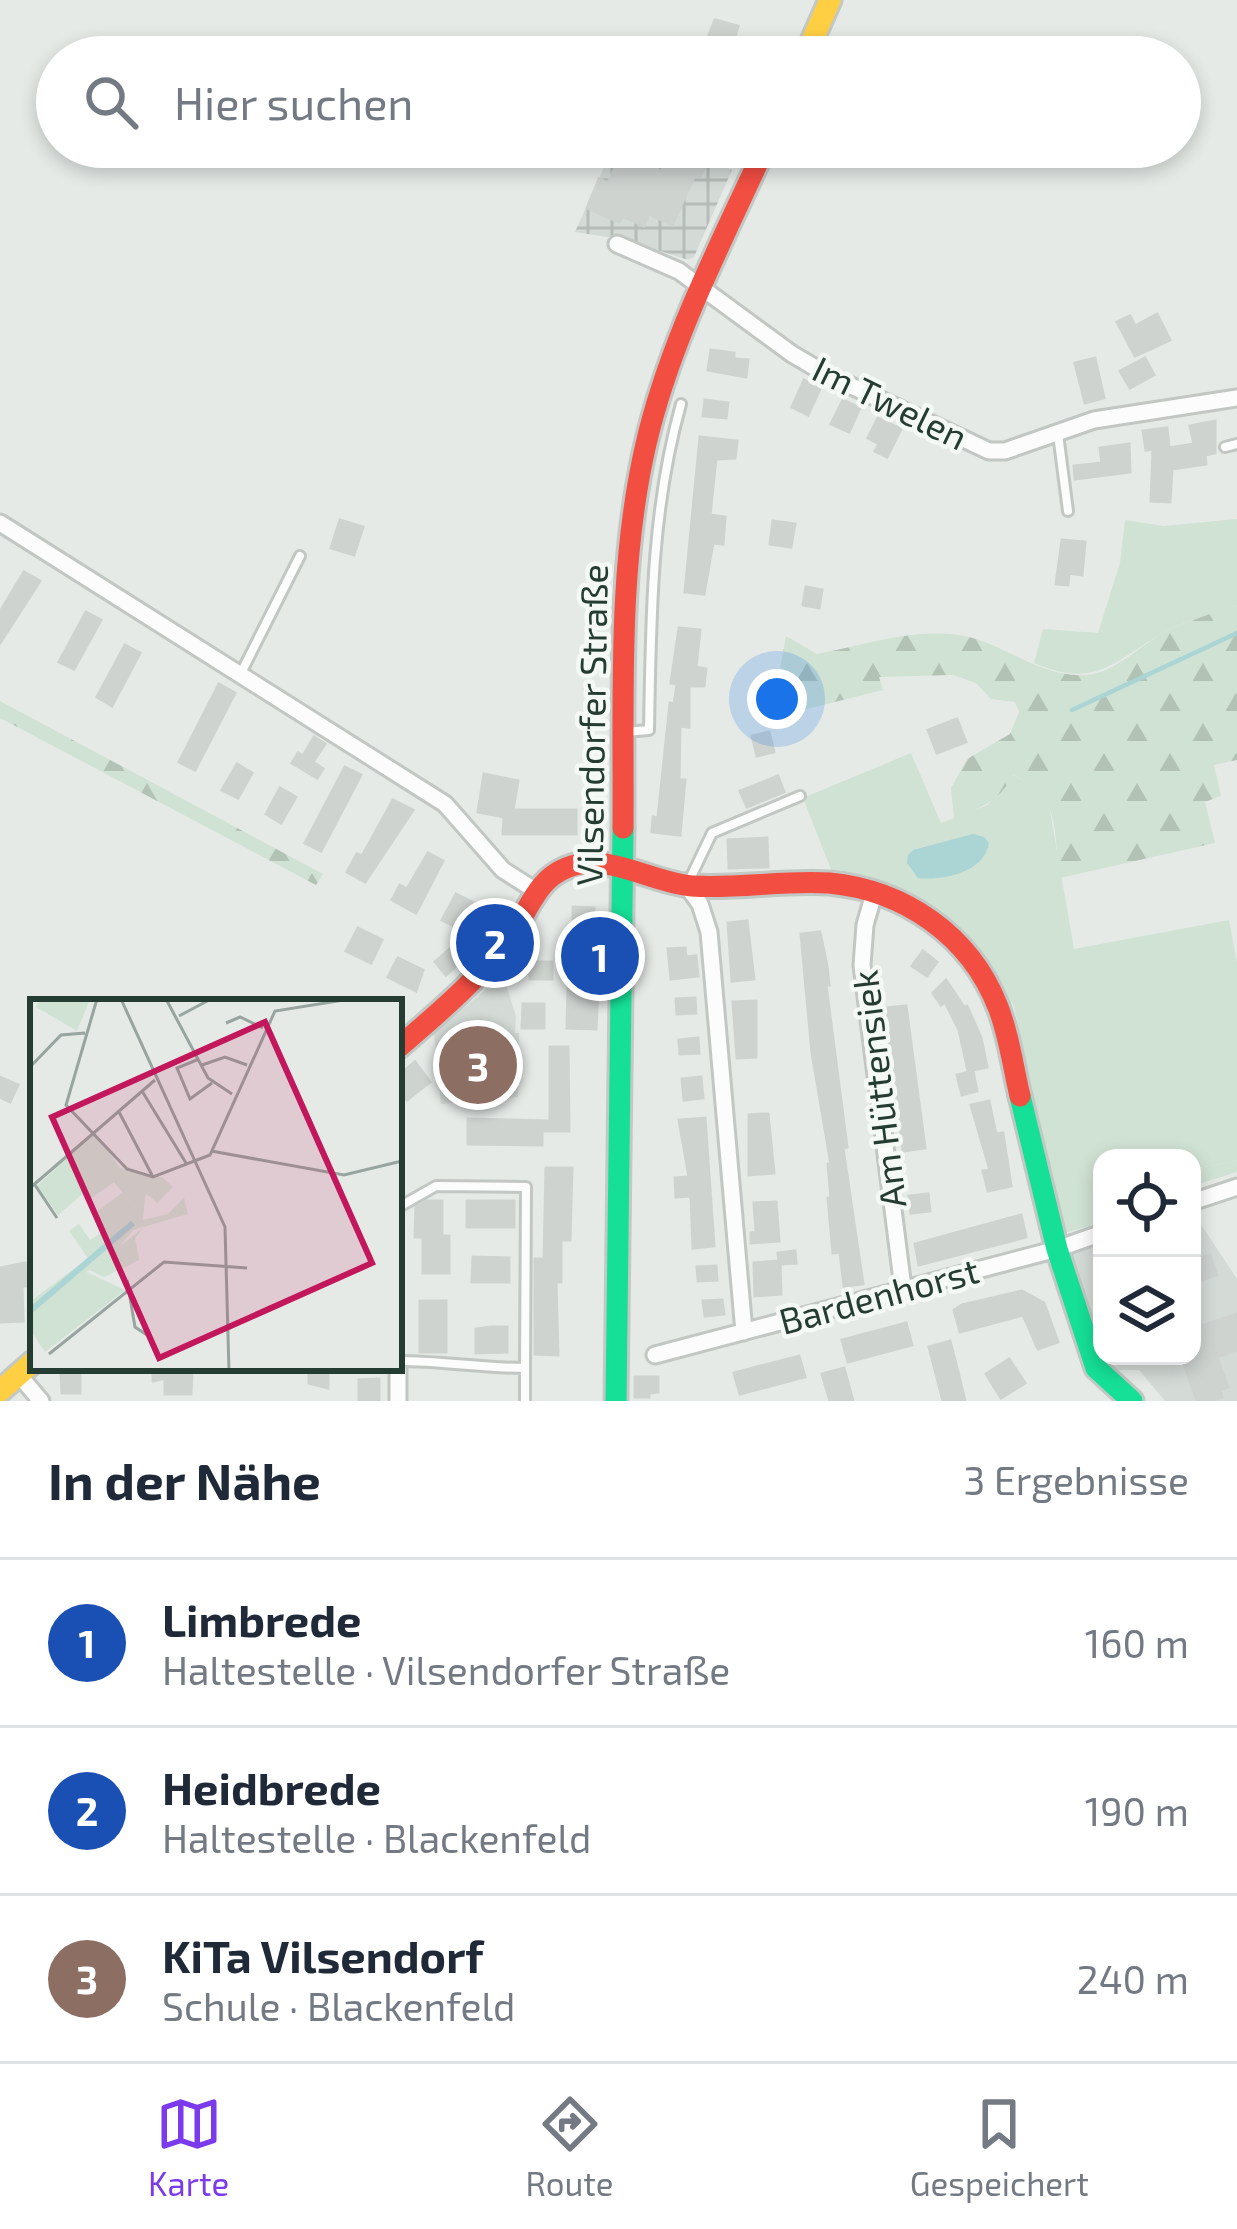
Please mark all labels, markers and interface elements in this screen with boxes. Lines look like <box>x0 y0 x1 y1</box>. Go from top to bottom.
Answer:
search box <box>36 36 1201 168</box>
icon: search <box>78 69 144 135</box>
text: Hier suchen <box>174 75 414 129</box>
street label: Im Twelen <box>806 346 975 457</box>
street label: Vilsendorfer Straße <box>566 564 615 886</box>
your location <box>747 669 807 729</box>
pin: 2 <box>456 898 534 988</box>
pin: 1 <box>561 911 639 1001</box>
street label: Am Hüttensiek <box>842 968 913 1210</box>
inset map <box>30 999 402 1371</box>
pin: 3 <box>439 1020 517 1110</box>
map controls <box>1093 1149 1201 1365</box>
button: locate <box>1093 1149 1201 1257</box>
street label: Bardenhorst <box>774 1247 983 1342</box>
button: layers <box>1093 1257 1201 1365</box>
text: In der Nähe <box>48 1449 321 1510</box>
text: 3 Ergebnisse <box>964 1456 1189 1503</box>
text: Limbrede <box>162 1592 361 1646</box>
text: 1 <box>79 1619 95 1666</box>
text: 160 m <box>1085 1619 1189 1666</box>
text: Haltestelle · Vilsendorfer Straße <box>162 1646 730 1693</box>
text: Heidbrede <box>162 1760 381 1814</box>
text: 2 <box>76 1787 98 1834</box>
text: 190 m <box>1085 1787 1189 1834</box>
text: Haltestelle · Blackenfeld <box>162 1814 591 1861</box>
text: KiTa Vilsendorf <box>162 1928 484 1982</box>
text: 3 <box>76 1955 98 2002</box>
text: 240 m <box>1077 1955 1189 2002</box>
text: Schule · Blackenfeld <box>162 1982 515 2029</box>
tab: Karte <box>148 2091 229 2203</box>
tab: Route <box>525 2091 614 2203</box>
tab: Gespeichert <box>910 2091 1089 2203</box>

